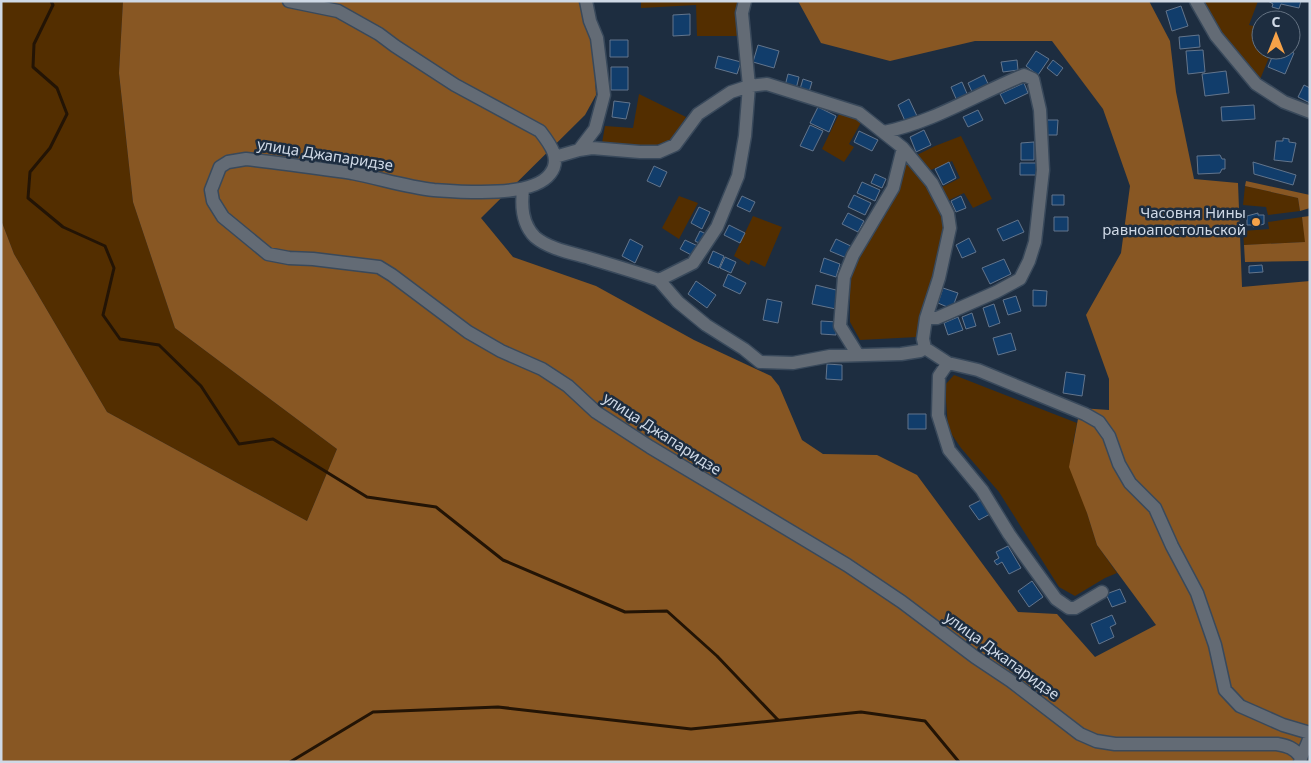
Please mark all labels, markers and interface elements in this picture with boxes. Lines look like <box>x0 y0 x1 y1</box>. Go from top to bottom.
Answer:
north arrow <box>1251 10 1301 60</box>
text: С <box>1271 12 1281 31</box>
street label: улица Джапаридзе <box>256 133 395 175</box>
place label: Часовня Нины равноапостольской <box>1102 202 1246 239</box>
marker: Часовня Нины равноапостольской <box>1250 216 1262 228</box>
street label: улица Джапаридзе <box>600 387 726 479</box>
street label: улица Джапаридзе <box>941 607 1064 704</box>

